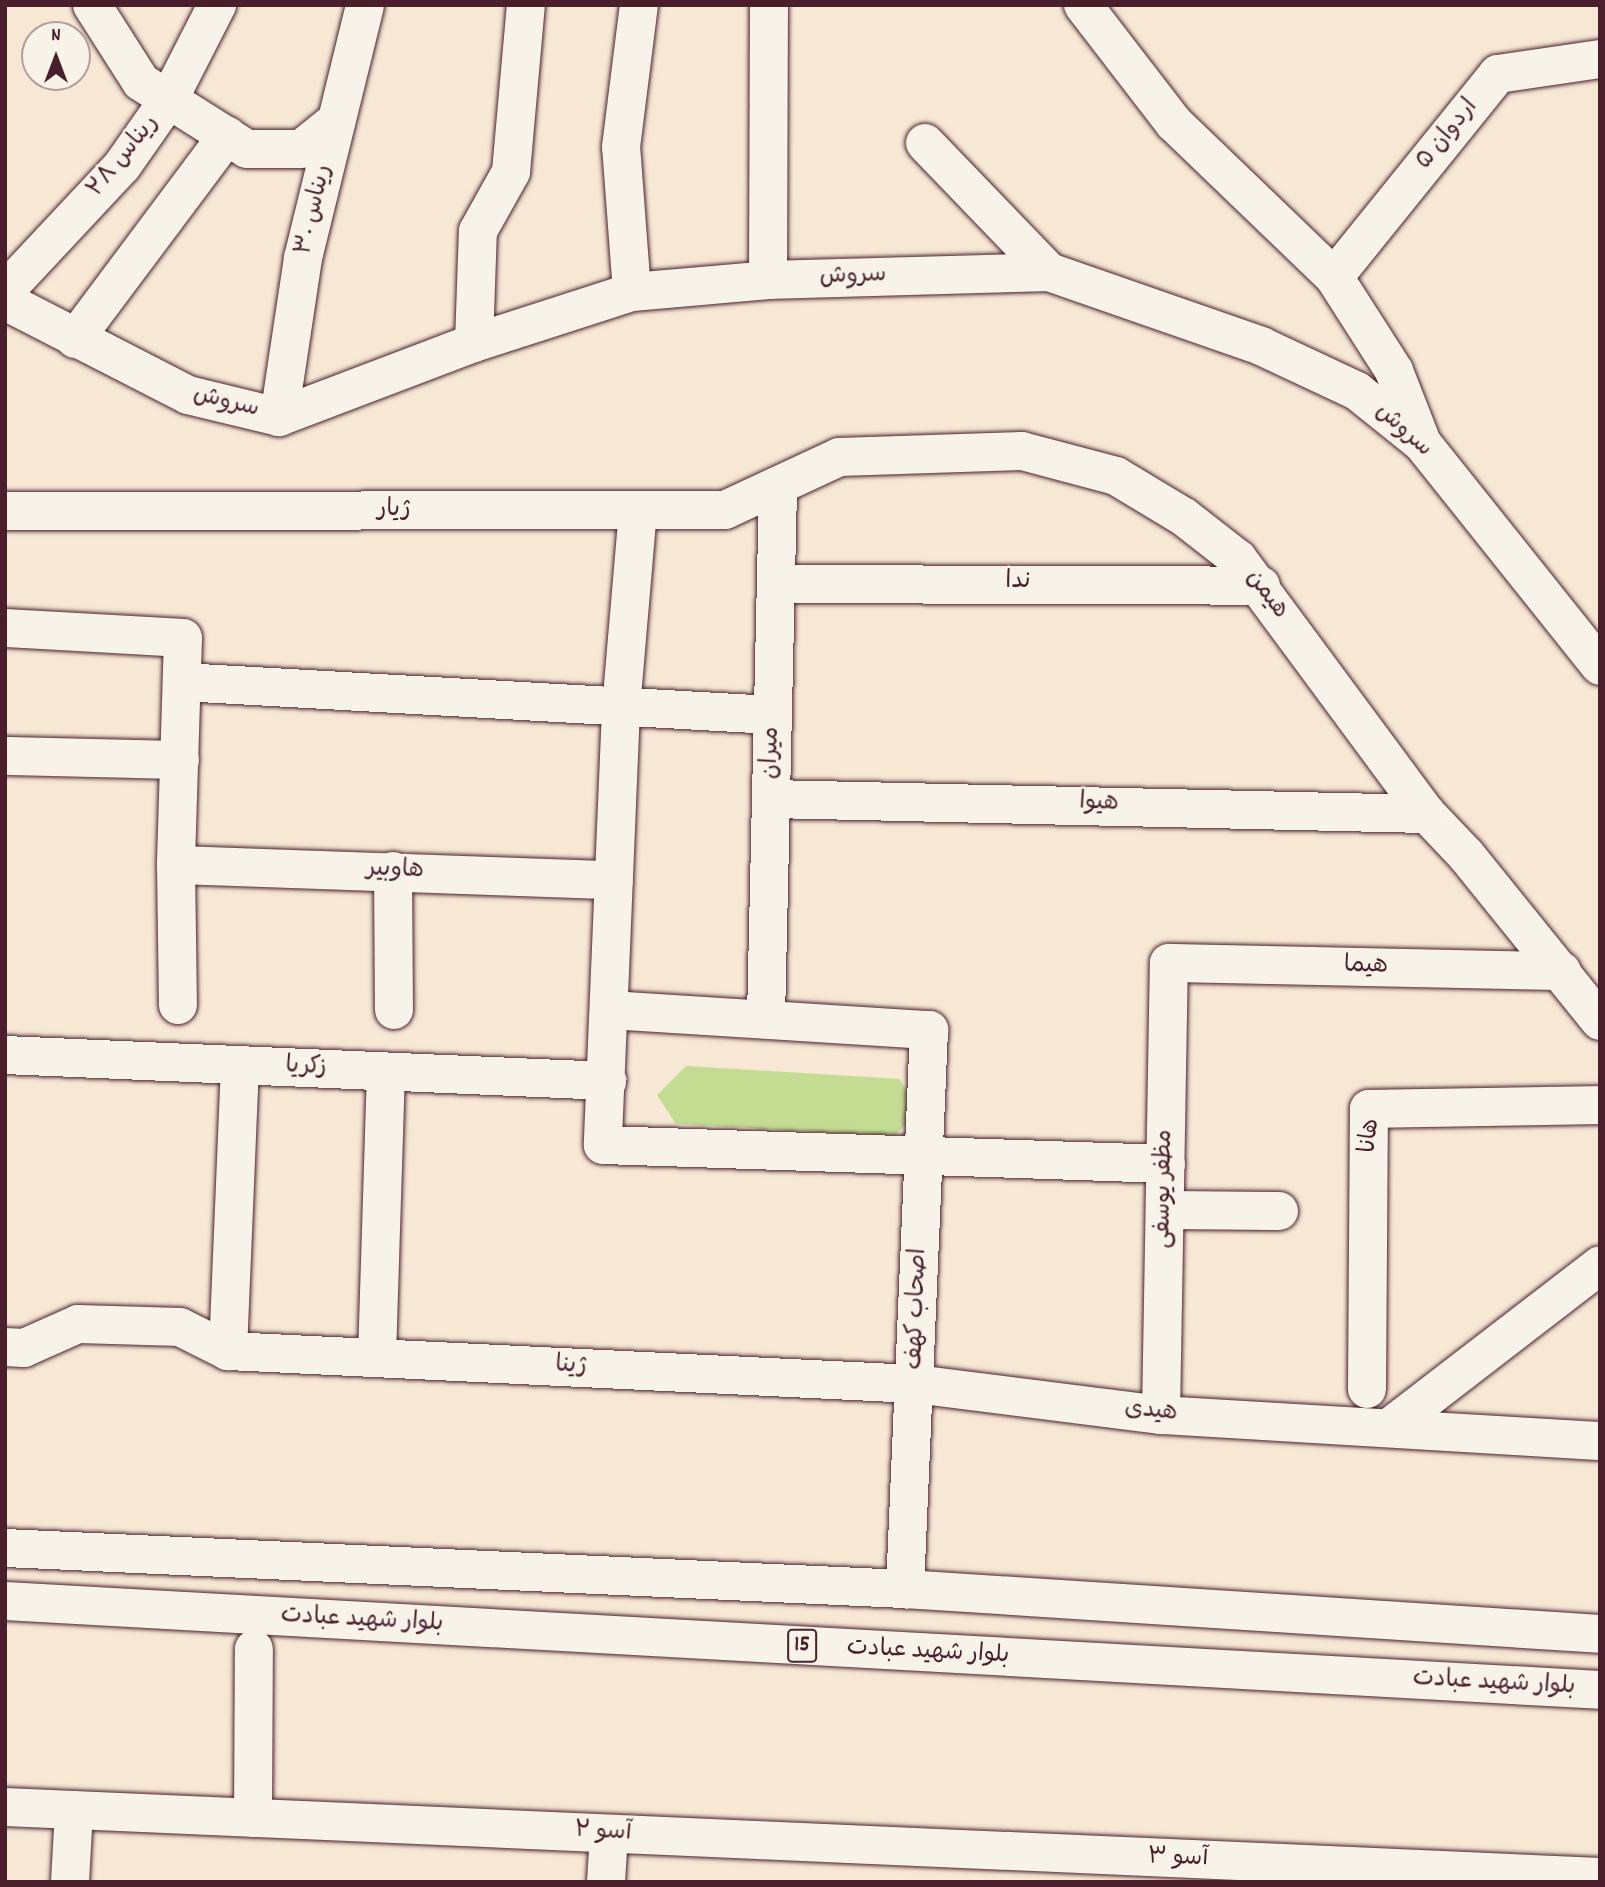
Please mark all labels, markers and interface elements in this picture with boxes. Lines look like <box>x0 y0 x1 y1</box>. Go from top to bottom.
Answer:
north arrow <box>21 21 91 91</box>
text: N <box>51 23 61 50</box>
street label: اردوان ۵ <box>1411 94 1485 176</box>
street label: ریناس ۲۸ <box>82 110 166 204</box>
street label: ریناس ۳۰ <box>291 162 339 258</box>
street label: سروش <box>819 261 887 293</box>
street label: سروش <box>190 381 262 425</box>
street label: سروش <box>1369 398 1437 464</box>
street label: ژیار <box>377 497 411 525</box>
street label: هیمن <box>1238 565 1294 625</box>
street label: ندا <box>1005 569 1031 597</box>
street label: میران <box>757 726 787 780</box>
street label: هیوا <box>1079 789 1119 819</box>
street label: هاوبیر <box>366 856 424 886</box>
street label: هیما <box>1344 952 1388 982</box>
street label: زکریا <box>285 1053 327 1083</box>
street label: هانا <box>1355 1117 1387 1155</box>
street label: مظفر یوسفی <box>1150 1129 1180 1249</box>
street label: اصحاب کهف <box>901 1248 935 1370</box>
street label: ژینا <box>555 1352 587 1382</box>
street label: هیدی <box>1123 1395 1179 1429</box>
street label: بلوار شهید عبادت <box>280 1602 444 1640</box>
road number: 15 <box>786 1626 818 1666</box>
street label: بلوار شهید عبادت <box>846 1634 1010 1672</box>
street label: بلوار شهید عبادت <box>1412 1665 1576 1703</box>
street label: آسو ۲ <box>574 1817 632 1849</box>
street label: آسو ۳ <box>1147 1844 1209 1874</box>

